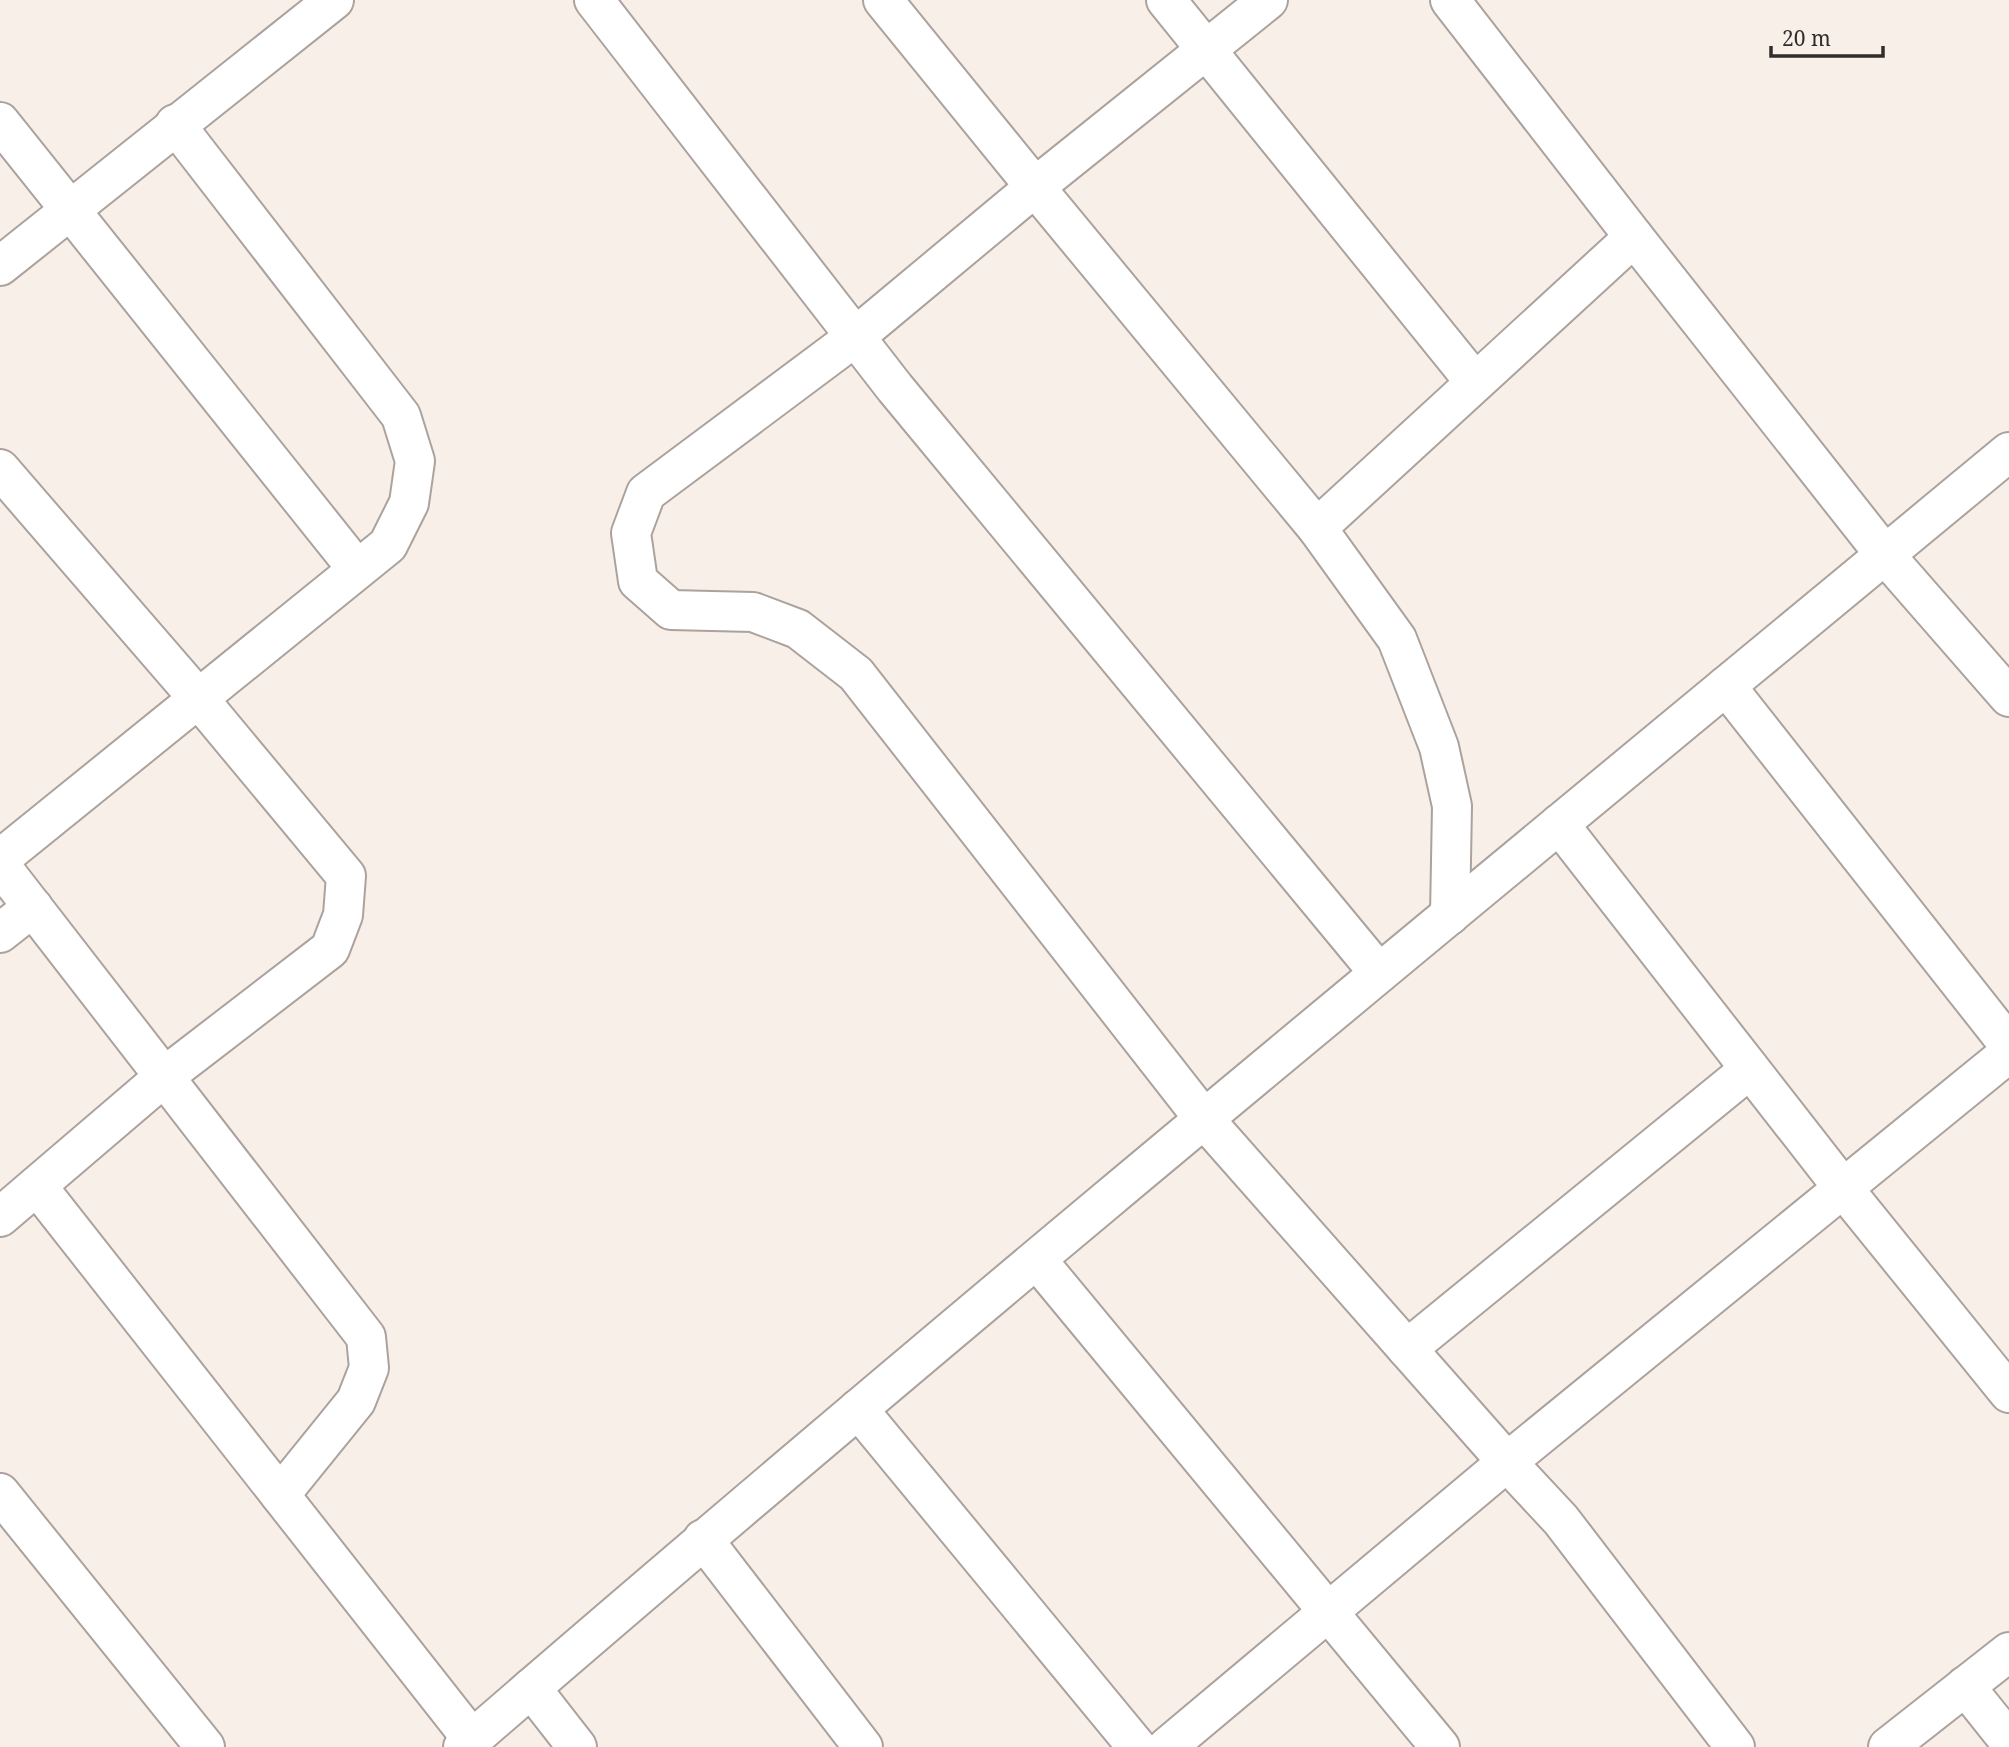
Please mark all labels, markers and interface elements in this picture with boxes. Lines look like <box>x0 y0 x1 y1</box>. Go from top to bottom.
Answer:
scale bar <box>1771 14 1883 58</box>
text: 20 m <box>1782 24 1831 52</box>

